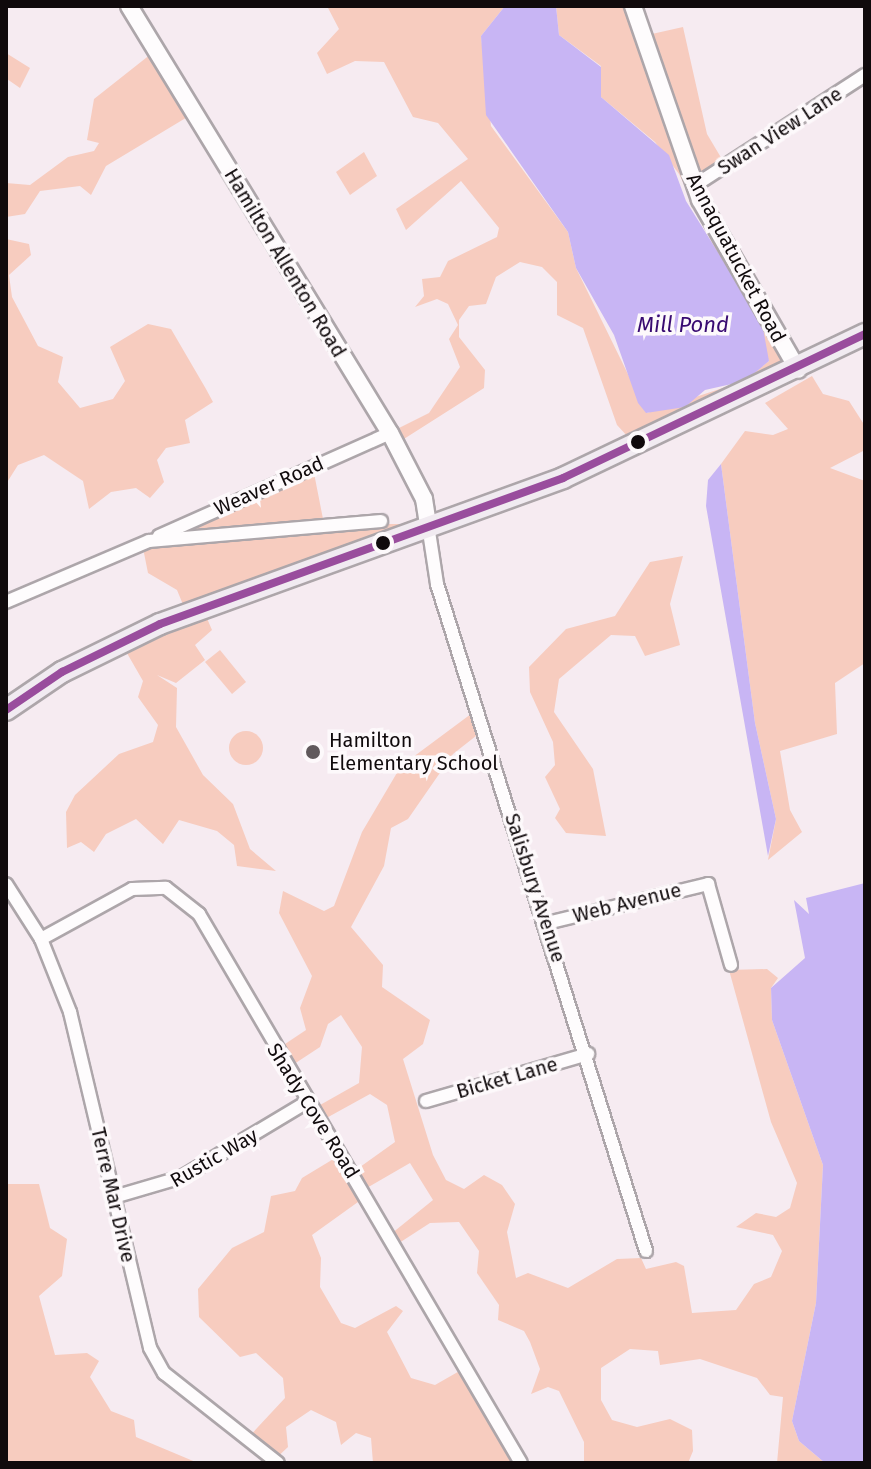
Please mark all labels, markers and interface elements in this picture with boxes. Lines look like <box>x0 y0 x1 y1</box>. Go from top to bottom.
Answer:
street label: Swan View Lane <box>713 82 847 180</box>
street label: Hamilton Allenton Road <box>219 164 351 362</box>
street label: Annaquatucket Road <box>681 169 791 347</box>
water label: Mill Pond <box>637 312 729 338</box>
unlabelled marker <box>630 434 646 450</box>
street label: Weaver Road <box>210 451 328 521</box>
unlabelled marker <box>375 535 391 551</box>
place label: Hamilton Elementary School <box>329 728 498 775</box>
marker: Hamilton Elementary School <box>304 743 322 761</box>
street label: Salisbury Avenue <box>500 810 570 966</box>
street label: Web Avenue <box>570 878 684 928</box>
street label: Shady Cove Road <box>262 1039 364 1183</box>
street label: Bicket Lane <box>454 1052 560 1104</box>
street label: Rustic Way <box>166 1123 262 1193</box>
street label: Terre Mar Drive <box>86 1125 140 1265</box>

